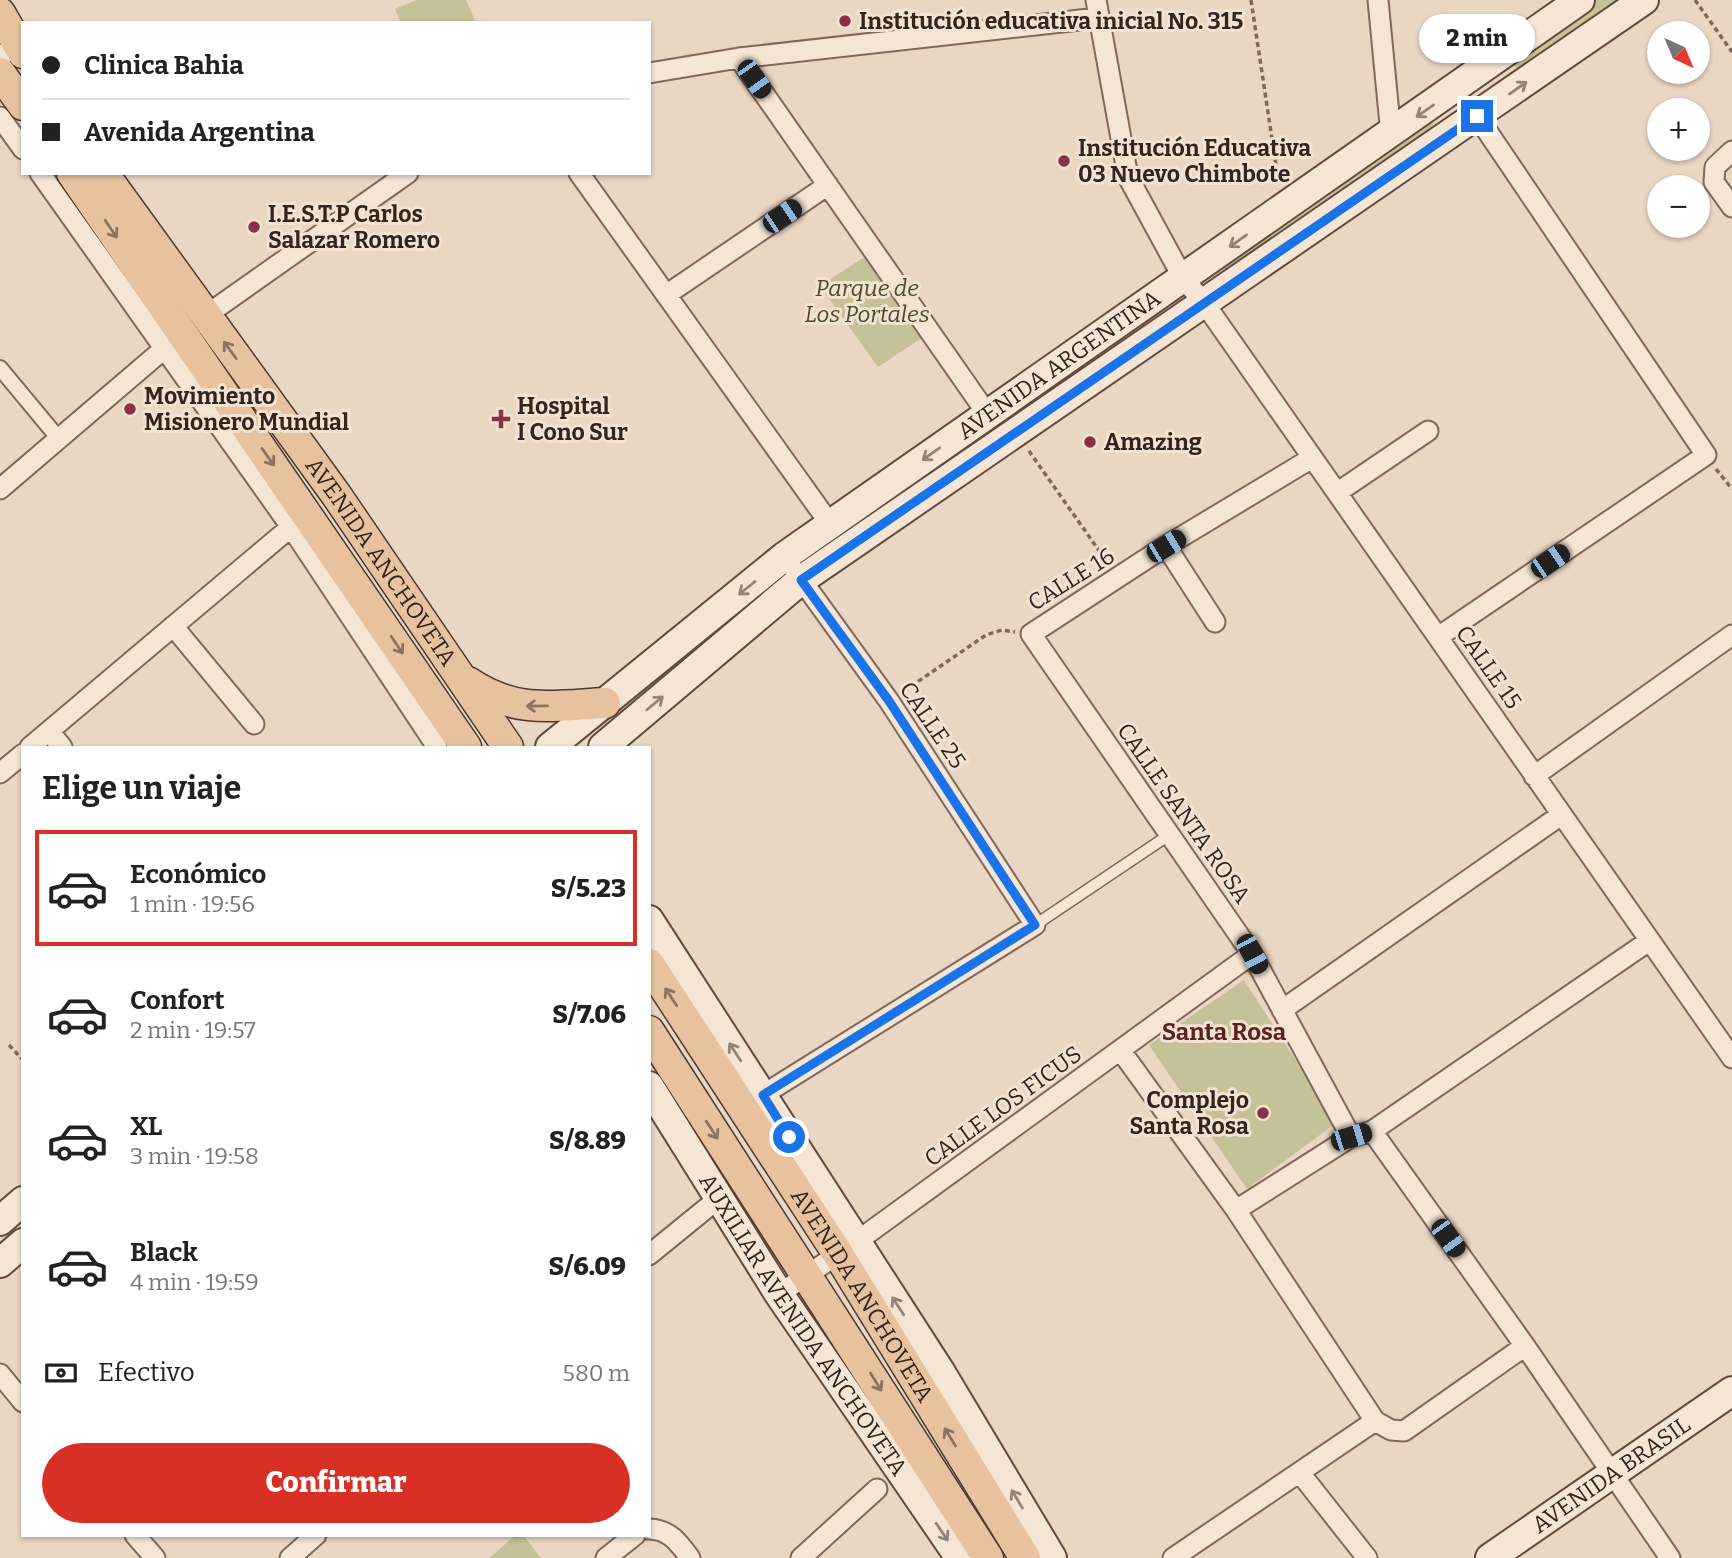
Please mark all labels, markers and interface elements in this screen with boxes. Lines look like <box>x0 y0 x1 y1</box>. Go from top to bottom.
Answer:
place label: Institución educativa inicial No. 315 <box>859 7 1243 35</box>
marker: Institución educativa inicial No. 315 <box>837 13 853 29</box>
callout: 2 min <box>1419 15 1535 64</box>
north arrow <box>1647 21 1710 84</box>
map controls <box>1647 21 1710 238</box>
text: 2 min <box>1446 24 1508 52</box>
text: Clinica Bahia <box>84 50 244 81</box>
car <box>734 56 775 102</box>
one-way arrow <box>1508 81 1527 95</box>
button: + <box>1647 98 1710 161</box>
route end <box>1461 100 1493 132</box>
one-way arrow <box>1416 104 1435 118</box>
text: Avenida Argentina <box>84 117 315 148</box>
place label: Institución Educativa 03 Nuevo Chimbote <box>1078 134 1311 188</box>
marker: Institución Educativa 03 Nuevo Chimbote <box>1056 153 1072 169</box>
button: − <box>1647 175 1710 238</box>
car <box>759 196 806 236</box>
place label: I.E.S.T.P Carlos Salazar Romero <box>268 200 440 254</box>
one-way arrow <box>104 219 118 238</box>
marker: I.E.S.T.P Carlos Salazar Romero <box>246 219 262 235</box>
one-way arrow <box>1229 233 1248 248</box>
park label: Parque de Los Portales <box>804 274 930 328</box>
street label: AVENIDA ARGENTINA <box>952 283 1166 445</box>
one-way arrow <box>223 341 237 360</box>
place label: Movimiento Misionero Mundial <box>144 382 349 436</box>
place label: Hospital I Cono Sur <box>517 392 628 446</box>
marker: Movimiento Misionero Mundial <box>122 401 138 417</box>
marker: Hospital I Cono Sur <box>491 409 511 429</box>
place label: Amazing <box>1104 428 1202 456</box>
marker: Amazing <box>1082 434 1098 450</box>
one-way arrow <box>261 447 275 466</box>
one-way arrow <box>922 447 941 461</box>
street label: AVENIDA ANCHOVETA <box>300 452 463 672</box>
car <box>1143 526 1190 566</box>
street label: CALLE 16 <box>1023 541 1119 617</box>
car <box>1527 541 1574 581</box>
one-way arrow <box>738 580 756 595</box>
street label: CALLE 15 <box>1450 620 1528 714</box>
one-way arrow <box>390 634 404 654</box>
street label: CALLE 25 <box>894 676 972 774</box>
one-way arrow <box>646 695 664 711</box>
one-way arrow <box>526 699 549 713</box>
street label: CALLE SANTA ROSA <box>1111 717 1257 909</box>
text: Elige un viaje <box>42 769 241 807</box>
icon: car <box>46 857 109 920</box>
text: Económico <box>130 859 266 890</box>
text: S/5.23 <box>551 873 626 904</box>
text: 1 min · 19:56 <box>130 890 255 918</box>
car <box>1233 931 1272 977</box>
icon: car <box>46 983 109 1046</box>
text: Confort <box>130 985 225 1016</box>
one-way arrow <box>663 988 678 1007</box>
text: S/7.06 <box>552 999 626 1030</box>
text: 2 min · 19:57 <box>130 1016 256 1044</box>
district label: Santa Rosa <box>1162 1018 1287 1046</box>
street label: CALLE LOS FICUS <box>919 1040 1087 1172</box>
one-way arrow <box>728 1043 742 1063</box>
place label: Complejo Santa Rosa <box>1130 1086 1249 1140</box>
marker: Complejo Santa Rosa <box>1255 1105 1271 1121</box>
icon: car <box>46 1109 109 1172</box>
text: XL <box>130 1111 162 1142</box>
one-way arrow <box>705 1120 719 1139</box>
route start <box>773 1121 805 1153</box>
car <box>1328 1121 1375 1153</box>
text: S/8.89 <box>549 1125 626 1156</box>
text: 3 min · 19:58 <box>130 1142 259 1170</box>
street label: AUXILIAR AVENIDA ANCHOVETA <box>693 1168 914 1482</box>
street label: AVENIDA ANCHOVETA <box>785 1183 940 1408</box>
car <box>1428 1215 1469 1261</box>
icon: car <box>46 1235 109 1298</box>
text: Black <box>130 1237 198 1268</box>
text: S/6.09 <box>549 1251 626 1282</box>
text: 4 min · 19:59 <box>130 1268 259 1296</box>
one-way arrow <box>890 1297 905 1316</box>
icon: cash <box>42 1354 80 1392</box>
text: Efectivo <box>98 1357 195 1388</box>
text: 580 m <box>563 1359 630 1387</box>
one-way arrow <box>870 1372 884 1392</box>
street label: AVENIDA BRASIL <box>1526 1410 1696 1539</box>
one-way arrow <box>943 1428 957 1448</box>
button: Confirmar <box>42 1443 630 1523</box>
one-way arrow <box>1010 1490 1024 1510</box>
one-way arrow <box>935 1522 949 1541</box>

